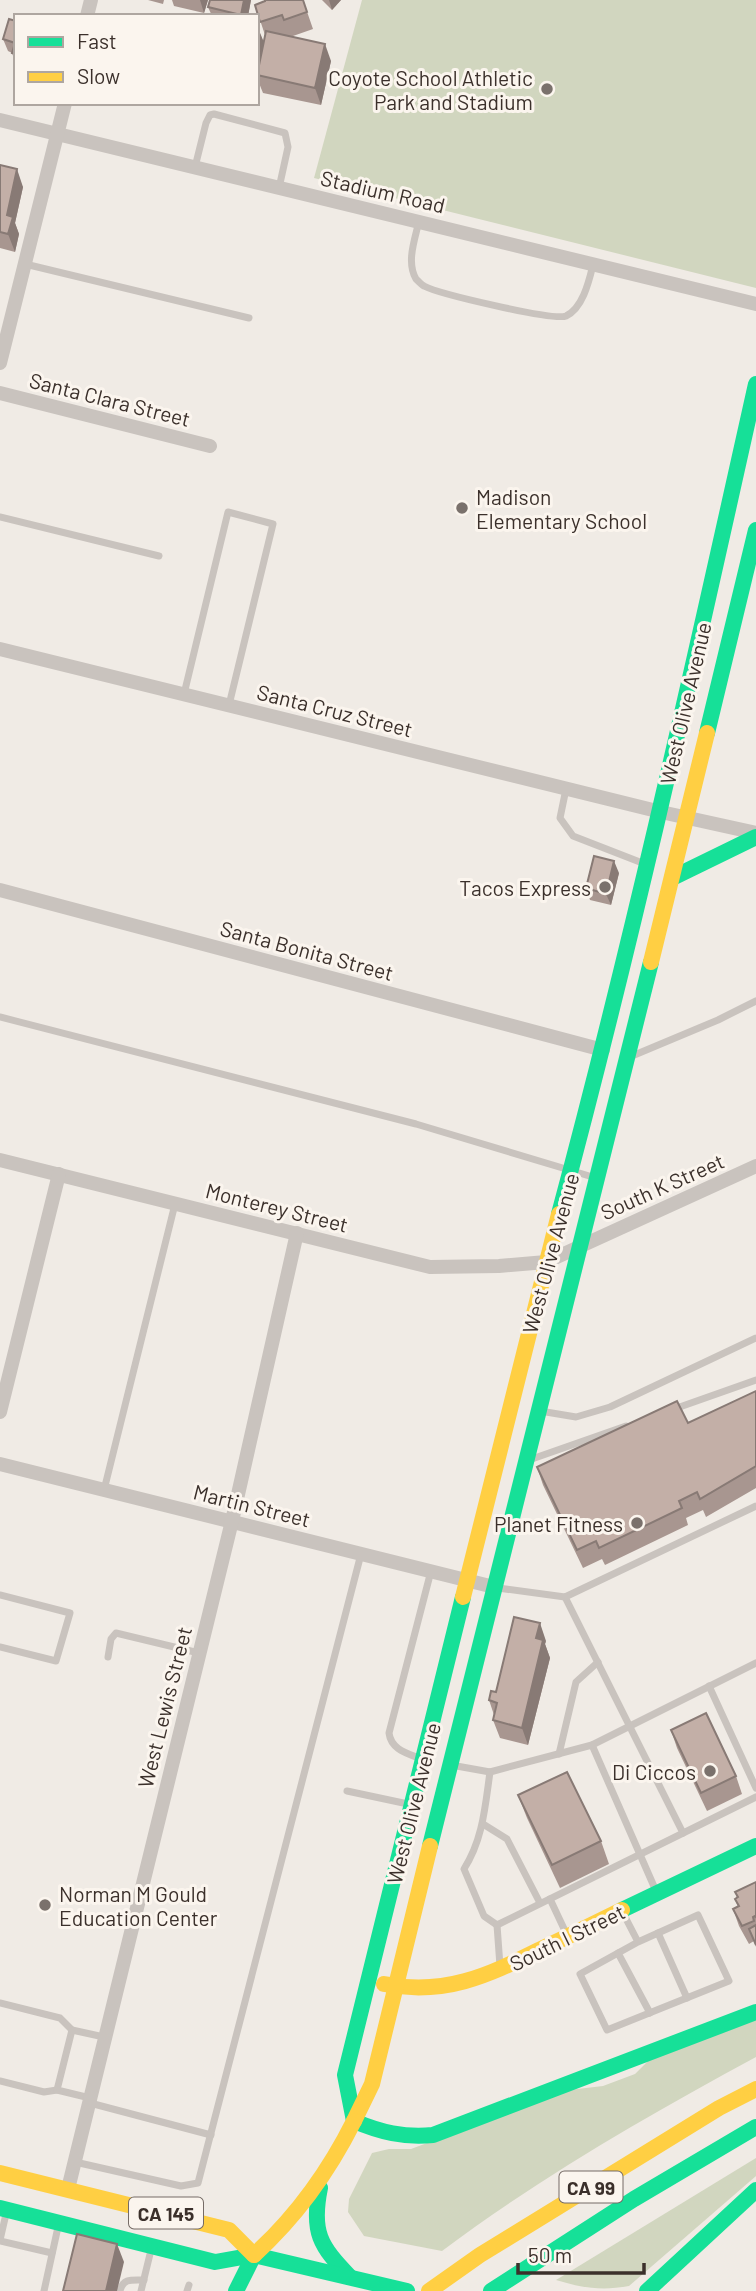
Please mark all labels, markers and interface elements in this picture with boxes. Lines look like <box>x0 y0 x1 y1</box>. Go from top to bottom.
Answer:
legend <box>14 14 259 105</box>
text: Fast <box>77 28 117 53</box>
text: Slow <box>77 63 120 88</box>
place label: Coyote School Athletic Park and Stadium <box>328 65 533 114</box>
marker: Coyote School Athletic Park and Stadium <box>539 81 555 97</box>
street label: Stadium Road <box>318 165 448 217</box>
street label: Santa Clara Street <box>27 367 193 431</box>
place label: Madison Elementary School <box>476 484 647 533</box>
marker: Madison Elementary School <box>454 500 470 516</box>
street label: West Olive Avenue <box>654 620 716 786</box>
street label: Santa Cruz Street <box>255 679 415 741</box>
place label: Tacos Express <box>459 875 591 900</box>
marker: Tacos Express <box>597 879 613 895</box>
street label: Santa Bonita Street <box>218 915 396 985</box>
street label: South K Street <box>596 1148 728 1224</box>
street label: West Olive Avenue <box>517 1170 583 1336</box>
street label: Monterey Street <box>203 1177 351 1237</box>
street label: Martin Street <box>191 1478 313 1532</box>
place label: Planet Fitness <box>494 1511 623 1536</box>
marker: Planet Fitness <box>629 1515 645 1531</box>
street label: West Lewis Street <box>132 1624 196 1790</box>
street label: West Olive Avenue <box>381 1720 445 1886</box>
place label: Di Ciccos <box>612 1759 696 1784</box>
marker: Di Ciccos <box>702 1763 718 1779</box>
place label: Norman M Gould Education Center <box>59 1881 218 1930</box>
marker: Norman M Gould Education Center <box>37 1897 53 1913</box>
street label: South I Street <box>505 1898 629 1976</box>
road number: CA 99 <box>560 2172 622 2202</box>
road number: CA 145 <box>129 2198 203 2228</box>
scale bar <box>518 2232 644 2276</box>
text: 50 m <box>528 2242 572 2267</box>

